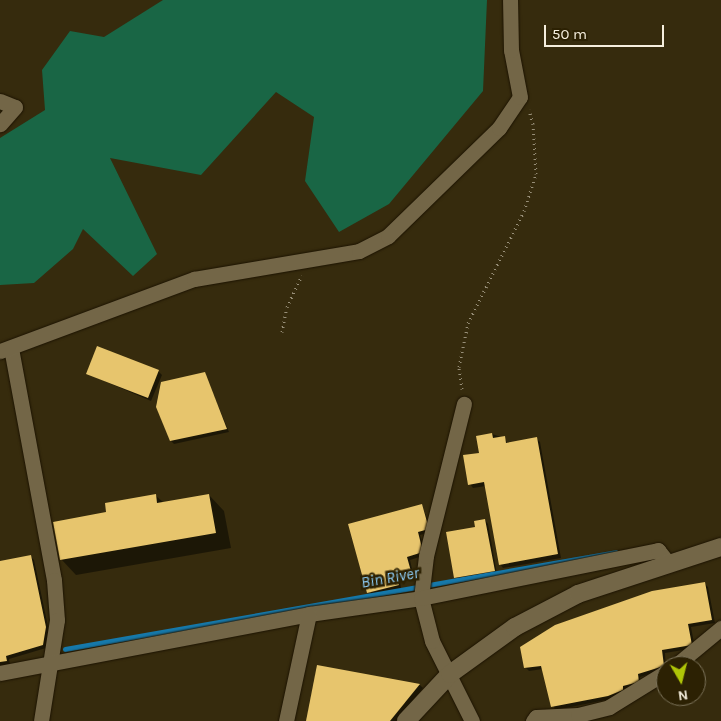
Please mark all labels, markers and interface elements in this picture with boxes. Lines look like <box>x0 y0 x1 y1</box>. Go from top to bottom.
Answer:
scale bar <box>546 15 666 47</box>
text: 50 m <box>552 25 587 43</box>
water label: Bin River <box>359 563 421 593</box>
north arrow <box>656 656 706 706</box>
text: N <box>677 686 689 704</box>

